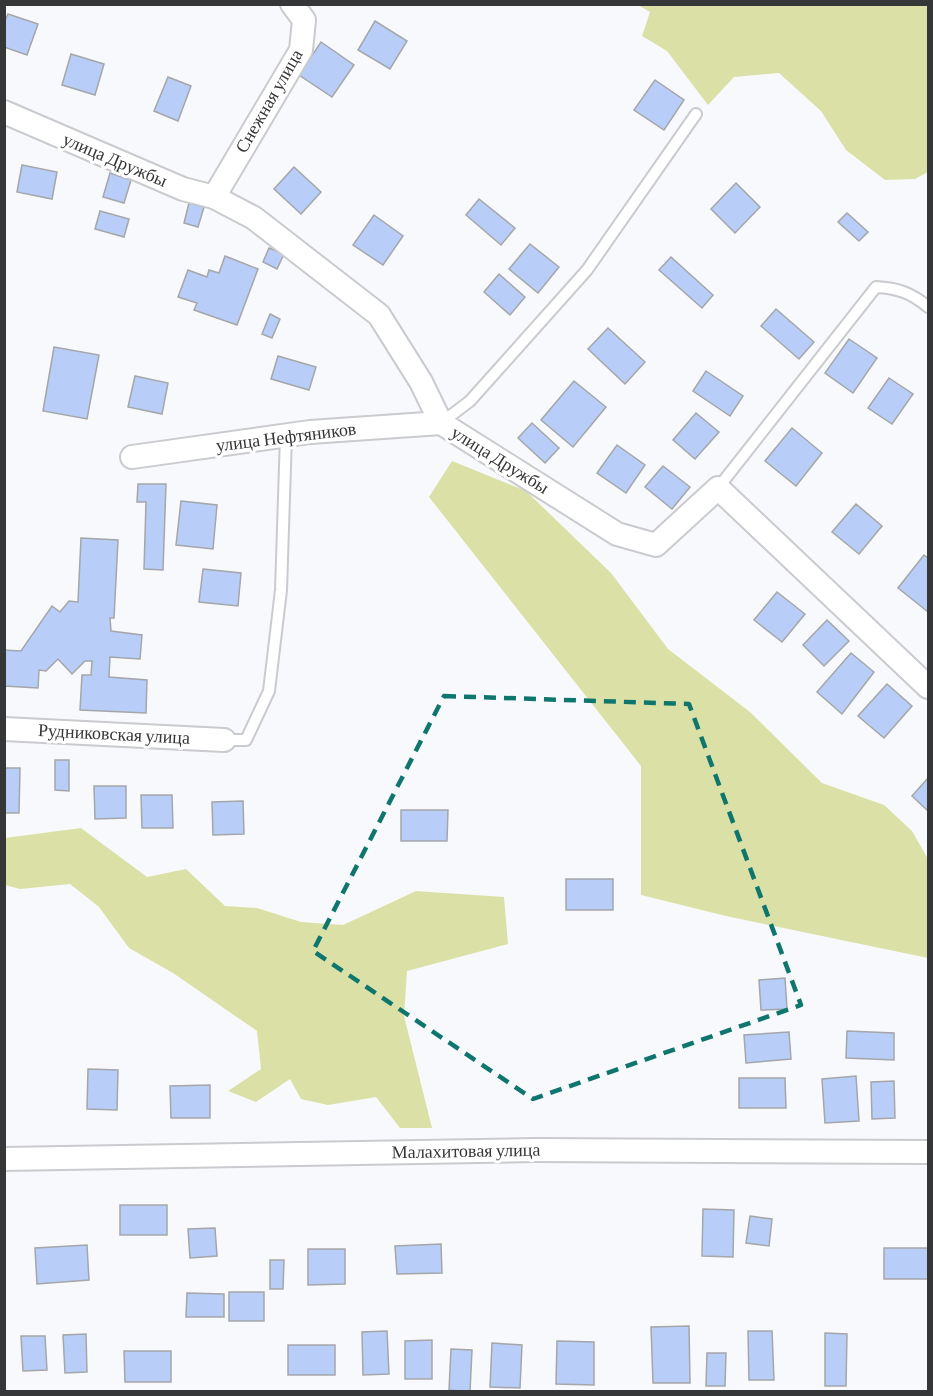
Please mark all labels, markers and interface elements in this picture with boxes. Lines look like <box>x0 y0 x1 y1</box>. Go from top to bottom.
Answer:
street label: Снежная улица <box>231 46 307 156</box>
street label: улица Дружбы <box>60 129 170 191</box>
street label: улица Нефтяников <box>215 418 357 456</box>
street label: улица Дружбы <box>448 422 552 498</box>
street label: Рудниковская улица <box>38 720 190 748</box>
street label: Малахитовая улица <box>391 1140 541 1162</box>

